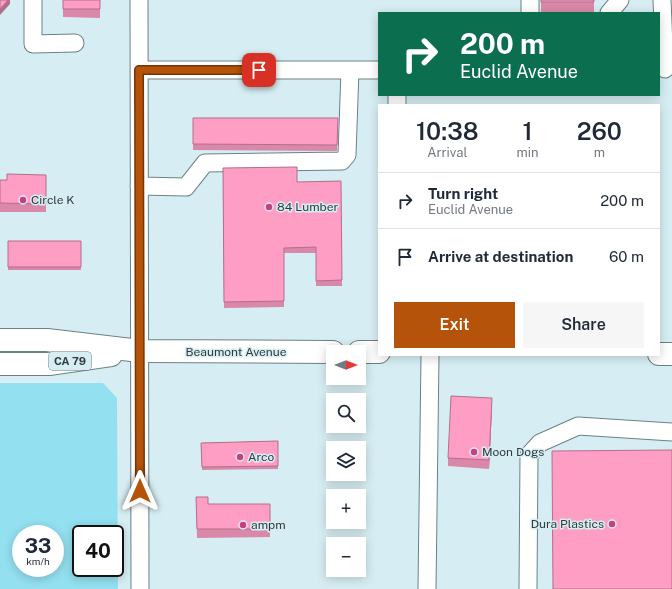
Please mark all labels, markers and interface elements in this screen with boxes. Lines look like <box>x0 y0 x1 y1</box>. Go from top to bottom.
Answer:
text: 200 m <box>460 27 545 60</box>
icon: right <box>394 28 446 80</box>
pin <box>242 53 276 87</box>
icon: arrive <box>248 59 270 81</box>
text: Euclid Avenue <box>460 61 578 82</box>
text: 10:38 <box>416 117 479 145</box>
text: 1 <box>523 117 533 145</box>
text: 260 <box>577 117 622 145</box>
text: Arrival <box>427 145 467 160</box>
text: min <box>517 145 539 160</box>
text: m <box>594 145 605 160</box>
text: Turn right <box>428 185 498 202</box>
icon: right <box>394 190 416 212</box>
text: 200 m <box>600 192 644 209</box>
place label: Circle K <box>31 193 75 207</box>
marker: Circle K <box>18 195 28 205</box>
place label: 84 Lumber <box>277 200 339 214</box>
marker: 84 Lumber <box>264 202 274 212</box>
text: Euclid Avenue <box>428 202 513 217</box>
icon: arrive <box>394 246 416 268</box>
text: Arrive at destination <box>428 248 573 265</box>
text: 60 m <box>609 248 644 265</box>
button: Exit <box>394 302 515 348</box>
button: Share <box>523 302 644 348</box>
street label: Beaumont Avenue <box>185 345 287 359</box>
north arrow <box>326 345 366 385</box>
map controls <box>326 345 366 577</box>
road number: CA 79 <box>49 352 91 370</box>
button: search <box>326 393 366 433</box>
button: layers <box>326 441 366 481</box>
place label: Moon Dogs <box>482 445 544 459</box>
marker: Moon Dogs <box>469 447 479 457</box>
place label: Arco <box>248 450 275 464</box>
marker: Arco <box>235 452 245 462</box>
position arrow <box>119 470 161 512</box>
button: + <box>326 489 366 529</box>
place label: Dura Plastics <box>531 517 604 531</box>
place label: ampm <box>251 518 286 532</box>
marker: Dura Plastics <box>607 519 617 529</box>
marker: ampm <box>238 520 248 530</box>
speed limit sign: 40 <box>72 525 124 577</box>
text: 33 <box>25 534 51 558</box>
button: − <box>326 537 366 577</box>
text: km/h <box>26 555 50 567</box>

